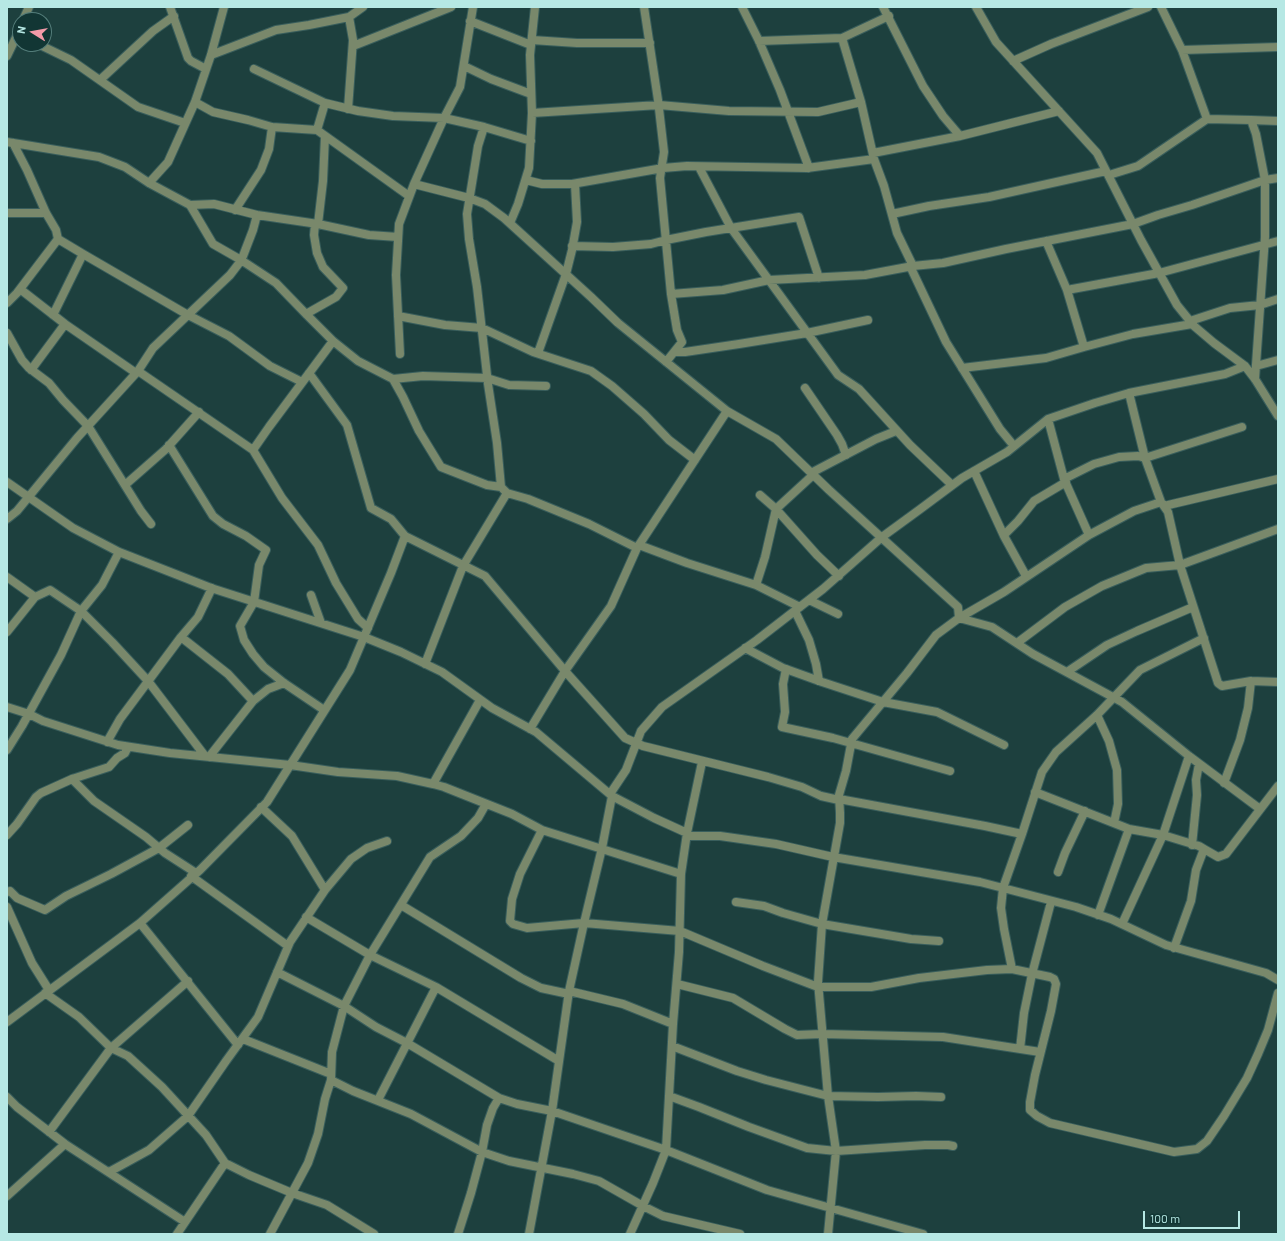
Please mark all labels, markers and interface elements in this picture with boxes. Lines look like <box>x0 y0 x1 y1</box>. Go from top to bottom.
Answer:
north arrow <box>12 12 52 52</box>
text: N <box>14 25 28 35</box>
scale bar <box>1145 1203 1242 1229</box>
text: 100 m <box>1150 1211 1180 1225</box>

